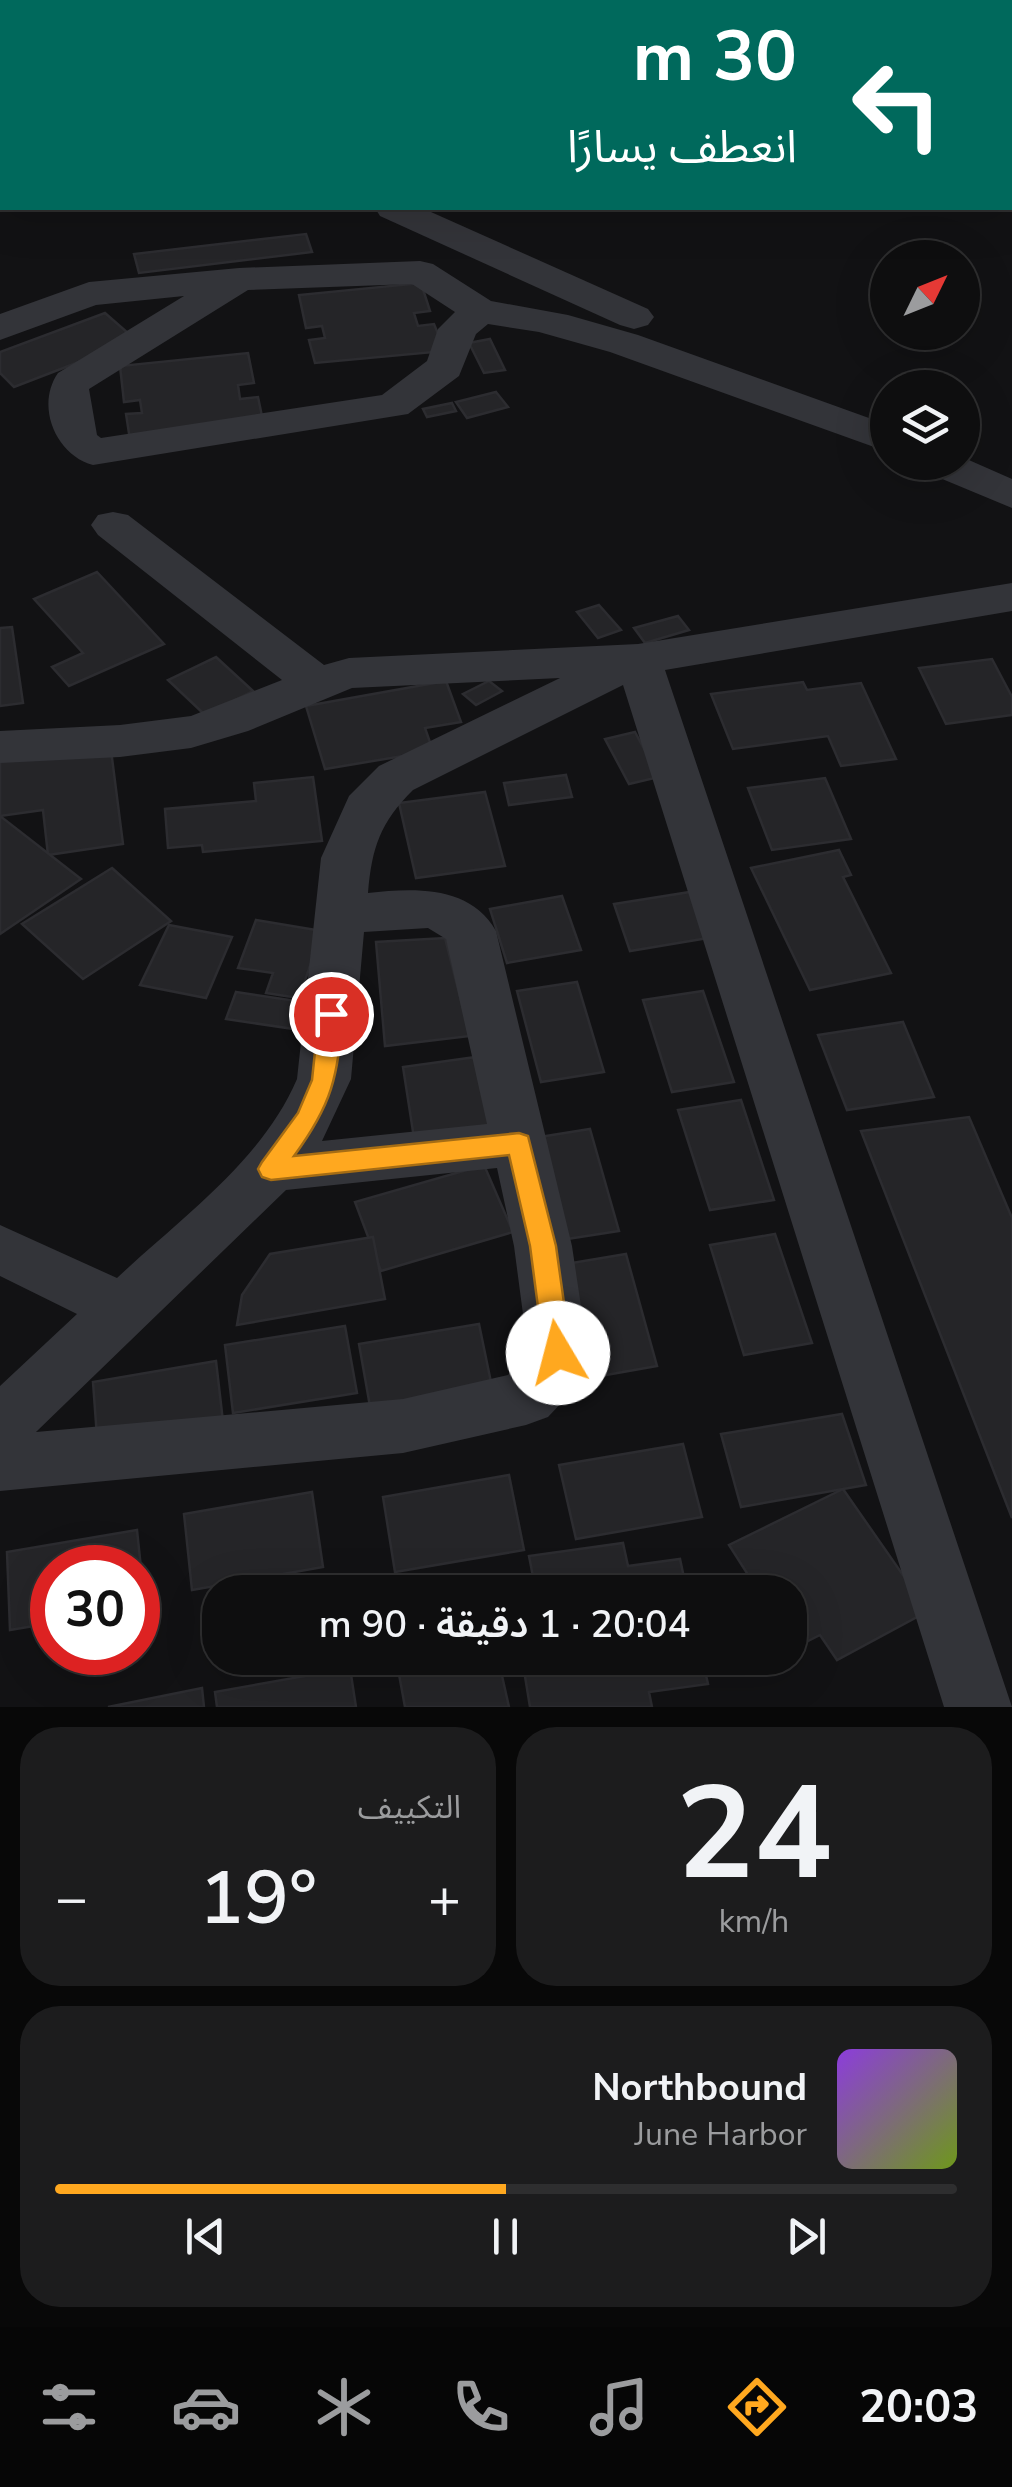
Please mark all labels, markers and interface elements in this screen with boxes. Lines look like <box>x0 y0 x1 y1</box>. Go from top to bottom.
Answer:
text: 30 m <box>633 9 797 105</box>
icon: left <box>832 40 962 170</box>
text: انعطف يسارًا <box>567 117 797 178</box>
north arrow <box>870 240 980 350</box>
map controls <box>870 240 980 480</box>
button: layers <box>870 370 980 480</box>
pin <box>289 972 374 1057</box>
icon: arrive <box>304 987 359 1042</box>
position arrow <box>506 1301 610 1405</box>
speed limit sign: 30 <box>30 1545 160 1675</box>
text: 20:04 · 1 دقيقة · 90 m <box>319 1599 690 1650</box>
text: 24 <box>676 1746 832 1923</box>
text: التكييف <box>358 1786 461 1829</box>
text: 19° <box>199 1847 317 1949</box>
text: − <box>55 1861 88 1936</box>
text: + <box>428 1861 461 1936</box>
text: km/h <box>719 1900 789 1943</box>
text: Northbound <box>592 2062 807 2113</box>
text: June Harbor <box>635 2113 807 2156</box>
icon: previous <box>178 2209 233 2264</box>
icon: pause <box>478 2209 533 2264</box>
icon: next <box>779 2209 834 2264</box>
icon: filters <box>34 2372 104 2442</box>
icon: car <box>171 2372 241 2442</box>
icon: climate <box>309 2372 379 2442</box>
icon: phone <box>446 2372 516 2442</box>
icon: music <box>584 2372 654 2442</box>
icon: directions <box>722 2372 792 2442</box>
text: 20:03 <box>859 2377 978 2438</box>

